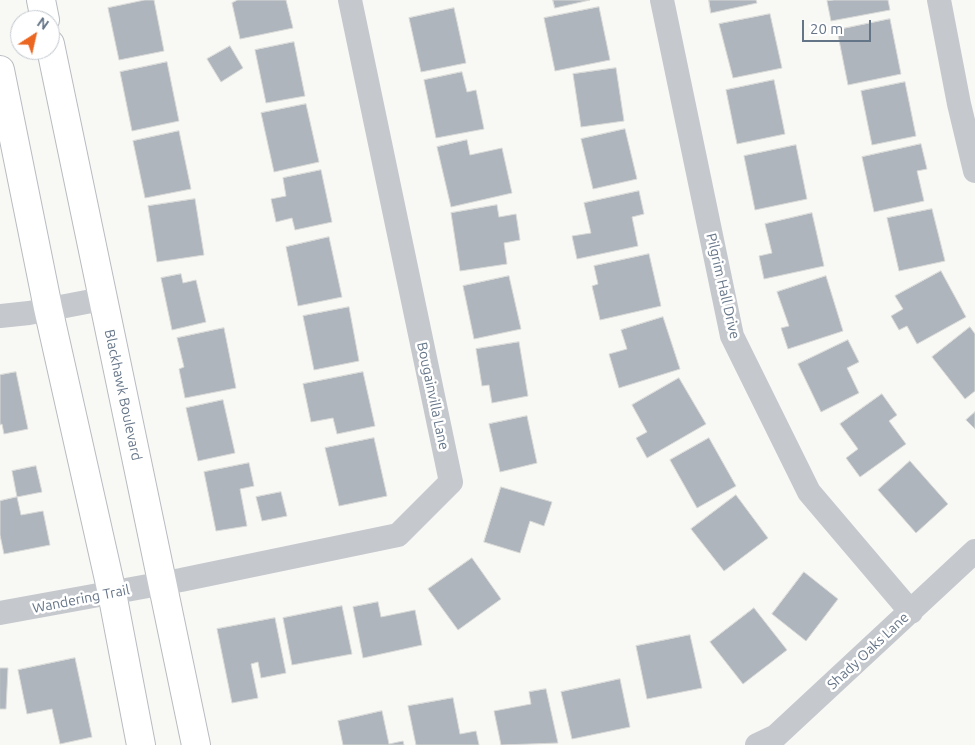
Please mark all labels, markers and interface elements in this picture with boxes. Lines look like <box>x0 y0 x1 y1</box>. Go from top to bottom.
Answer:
north arrow <box>10 10 60 60</box>
scale bar <box>805 10 874 42</box>
text: N <box>34 14 52 33</box>
text: 20 m <box>810 20 843 37</box>
street label: Pilgrim Hall Drive <box>703 231 743 341</box>
street label: Blackhawk Boulevard <box>101 328 145 462</box>
street label: Bougainvilla Lane <box>413 341 453 451</box>
street label: Wandering Trail <box>31 581 131 617</box>
street label: Shady Oaks Lane <box>824 609 912 693</box>

